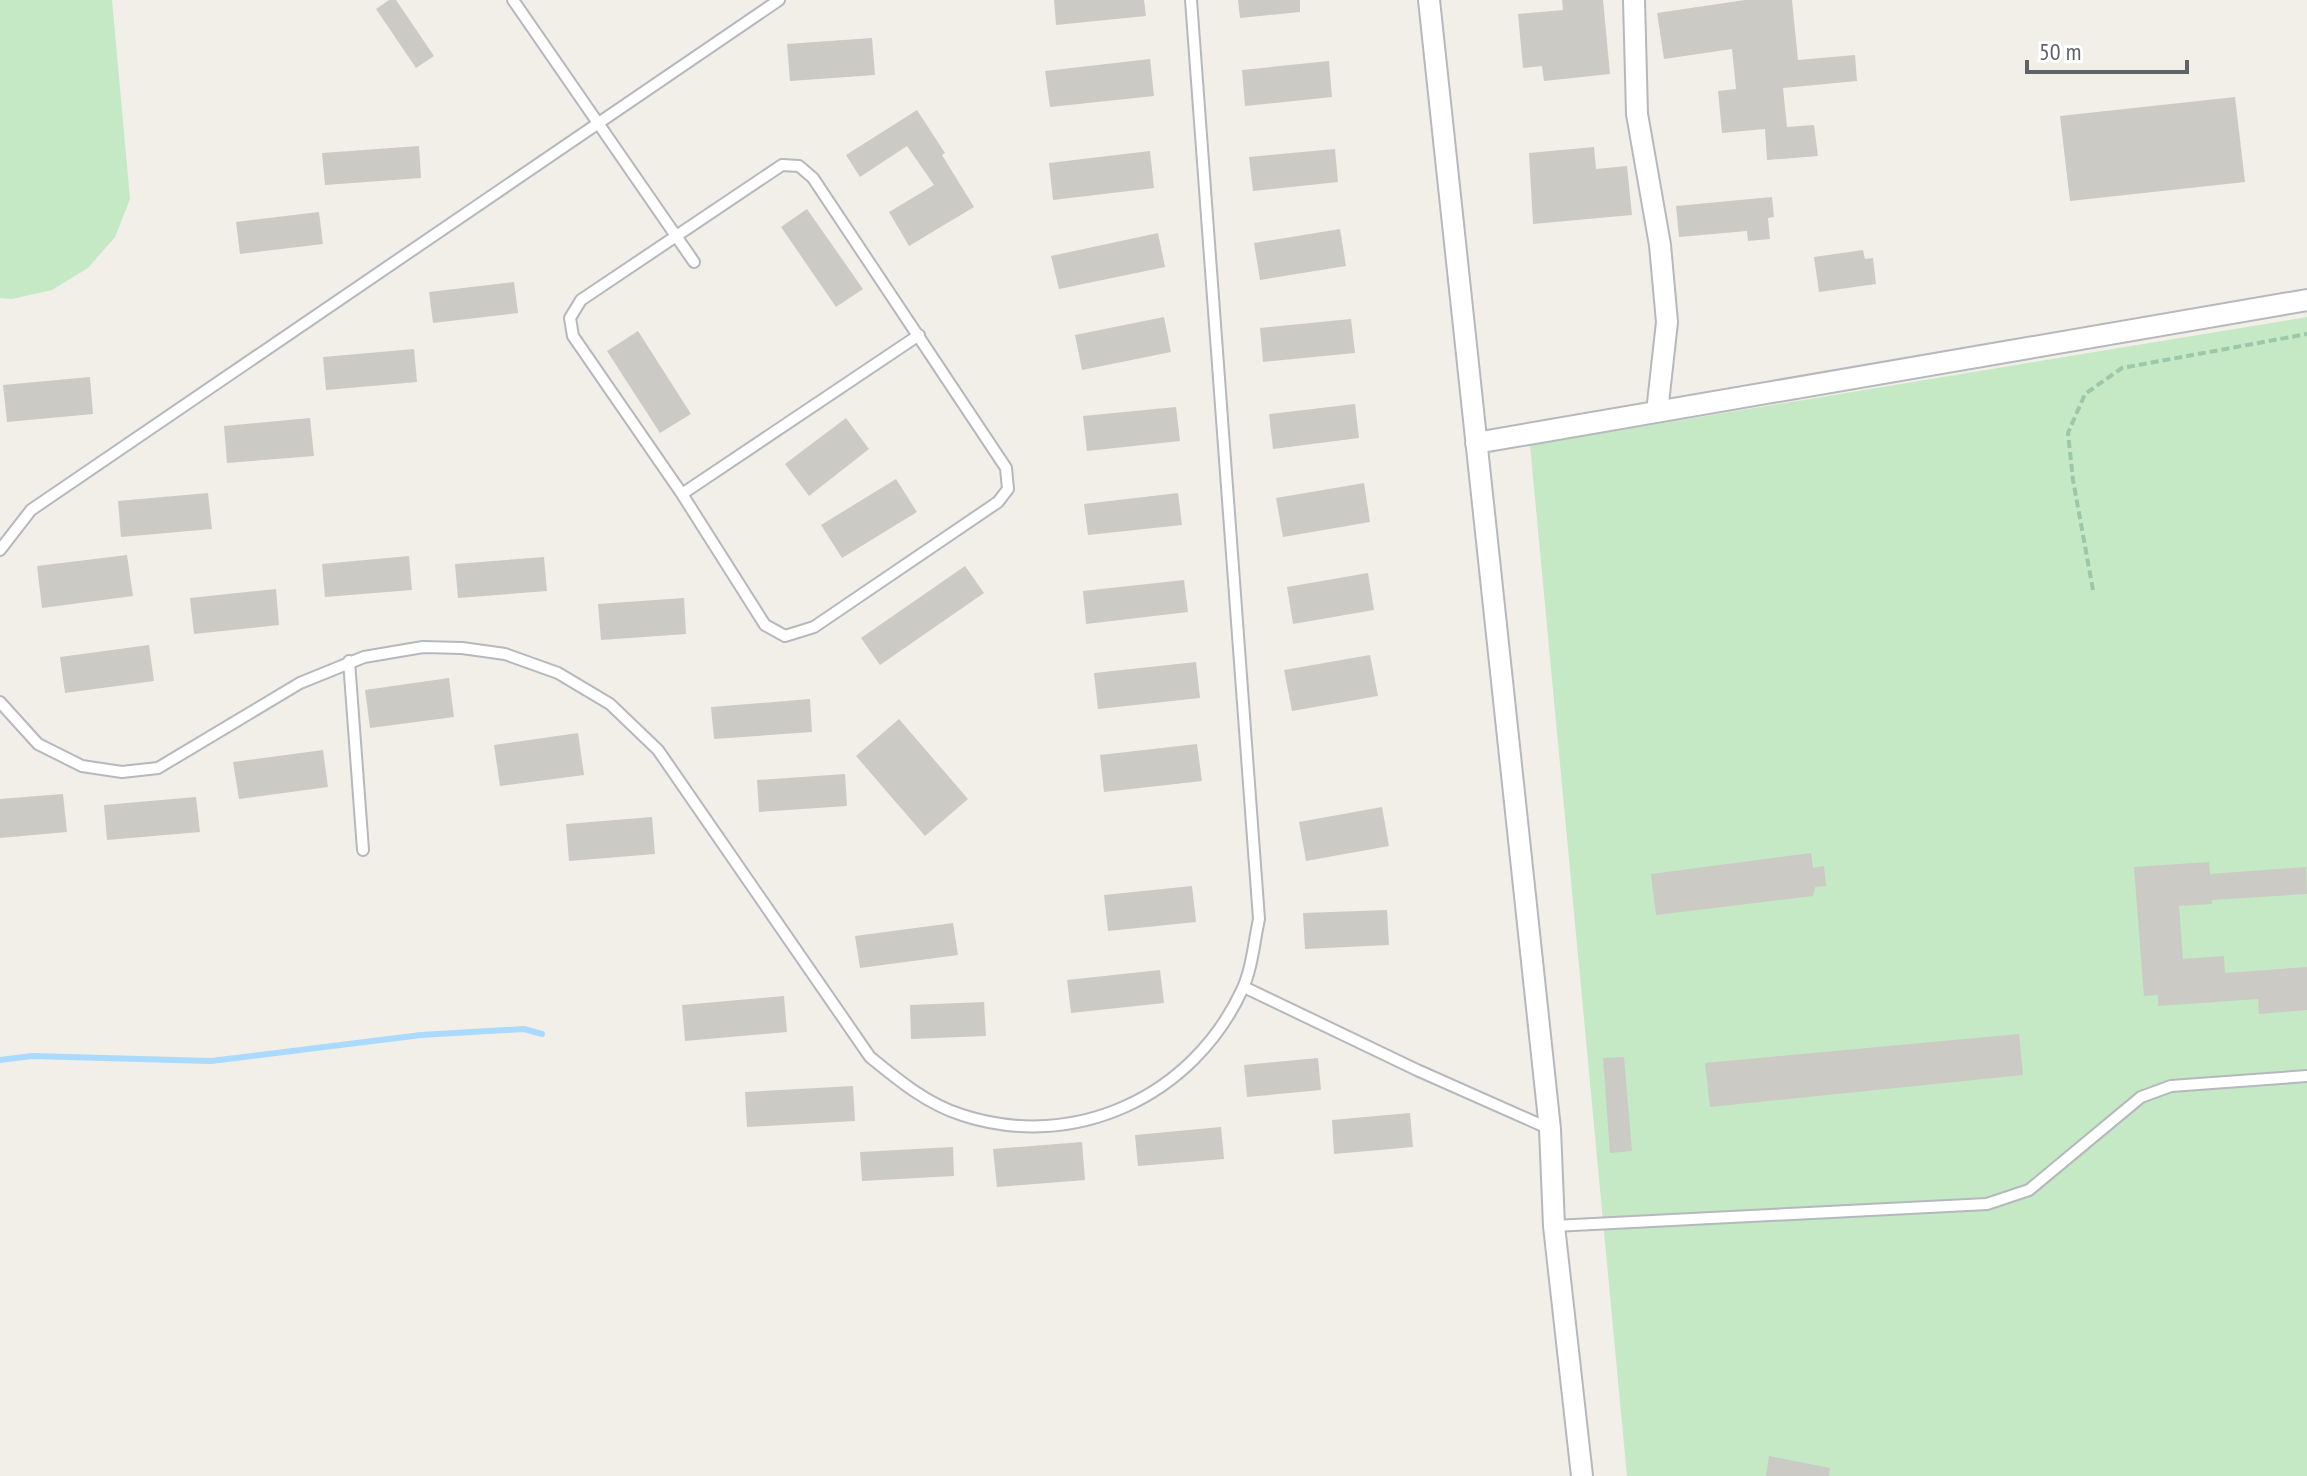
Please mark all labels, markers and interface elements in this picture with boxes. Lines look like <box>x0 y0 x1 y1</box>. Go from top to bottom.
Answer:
scale bar <box>2027 24 2187 74</box>
text: 50 m <box>2039 36 2081 67</box>

